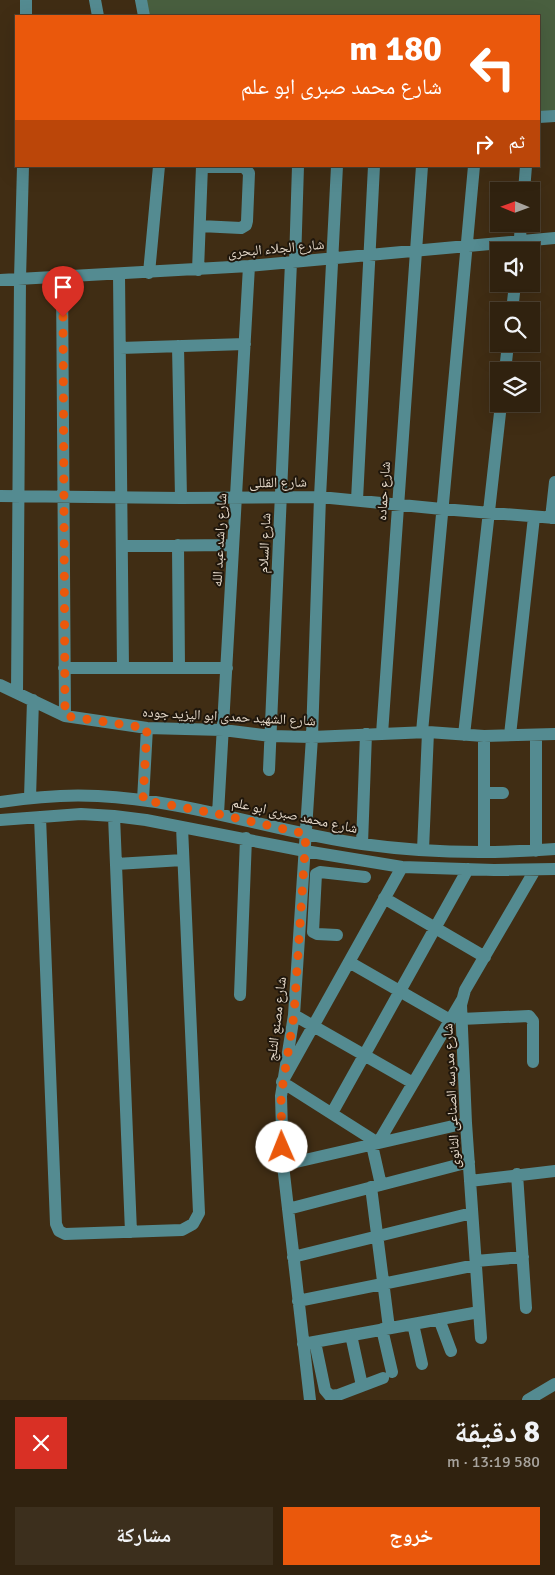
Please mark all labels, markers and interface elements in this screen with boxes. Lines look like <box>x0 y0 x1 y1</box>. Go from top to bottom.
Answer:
text: 180 m <box>349 27 442 70</box>
icon: left <box>460 35 525 100</box>
text: شارع محمد صبرى ابو علم <box>241 73 442 100</box>
icon: right <box>470 130 498 158</box>
text: ثم <box>508 130 525 154</box>
north arrow <box>490 182 540 232</box>
map controls <box>490 182 540 412</box>
street label: شارع الجلاء البحرى <box>227 236 325 262</box>
button: sound <box>490 242 540 292</box>
pin <box>42 266 84 317</box>
icon: arrive <box>49 273 77 301</box>
button: search <box>490 302 540 352</box>
button: layers <box>490 362 540 412</box>
street label: شارع حماده <box>373 461 395 521</box>
street label: شارع القللى <box>249 473 307 493</box>
street label: شارع راشد عبد الله <box>209 492 231 588</box>
street label: شارع السلام <box>254 512 276 574</box>
street label: شارع الشهيد حمدى ابو اليزيد جوده <box>142 703 316 731</box>
street label: شارع محمد صبرى ابو علم <box>230 794 359 838</box>
street label: شارع مصنع الثلج <box>263 976 291 1062</box>
street label: شارع مدرسه الصناعى الثانوى <box>439 1023 465 1169</box>
position arrow <box>255 1120 307 1172</box>
text: 8 دقيقة <box>454 1414 540 1451</box>
button: close <box>15 1417 67 1469</box>
text: 580 m · 13:19 <box>447 1452 540 1472</box>
button: مشاركة <box>15 1507 273 1565</box>
button: خروج <box>283 1507 540 1565</box>

